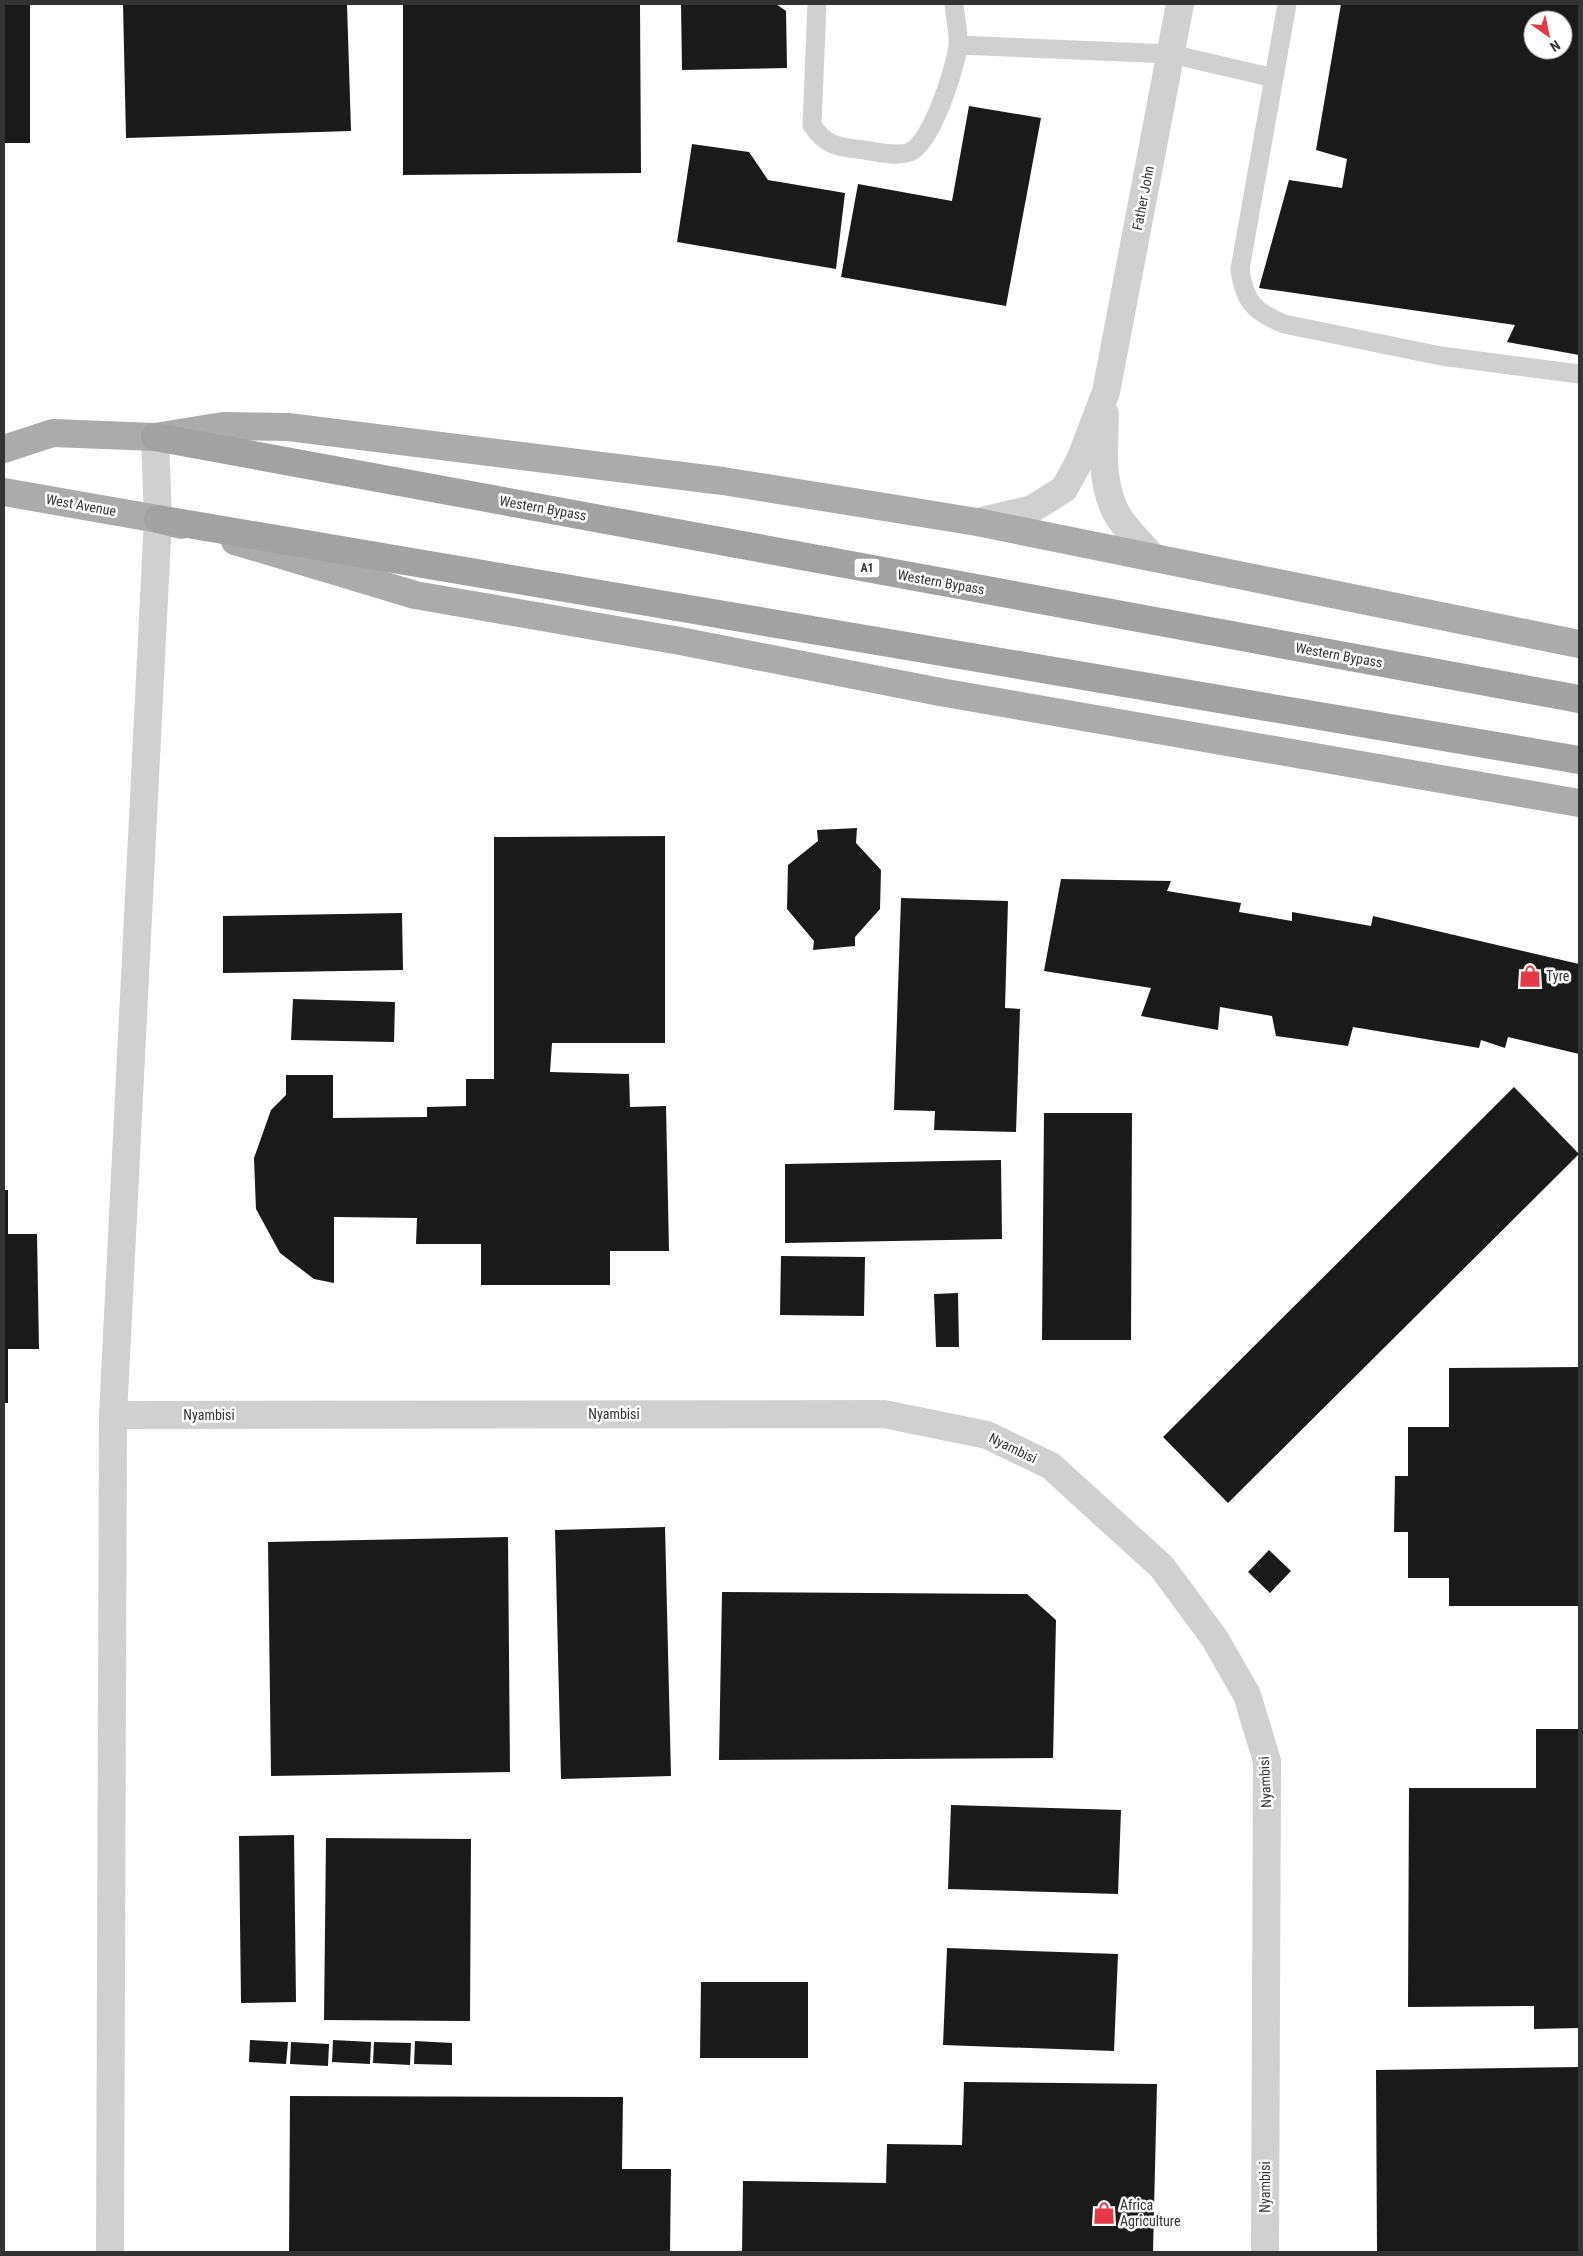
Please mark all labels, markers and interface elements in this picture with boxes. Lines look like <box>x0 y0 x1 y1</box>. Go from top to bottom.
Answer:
north arrow <box>1523 10 1573 60</box>
text: N <box>1547 37 1563 55</box>
street label: Father John <box>1129 164 1157 232</box>
street label: West Avenue <box>45 491 118 519</box>
street label: Western Bypass <box>498 492 588 524</box>
road number: A1 <box>854 558 880 578</box>
street label: Western Bypass <box>896 566 986 598</box>
street label: Western Bypass <box>1294 639 1384 671</box>
shop icon: Tyre <box>1517 963 1543 989</box>
place label: Tyre <box>1546 968 1570 984</box>
street label: Nyambisi <box>588 1406 640 1422</box>
street label: Nyambisi <box>183 1407 235 1423</box>
street label: Nyambisi <box>986 1430 1040 1466</box>
street label: Nyambisi <box>1256 1756 1274 1808</box>
street label: Nyambisi <box>1257 2161 1273 2213</box>
place label: Africa Agriculture <box>1120 2197 1181 2229</box>
shop icon: Africa Agriculture <box>1091 2200 1117 2226</box>

